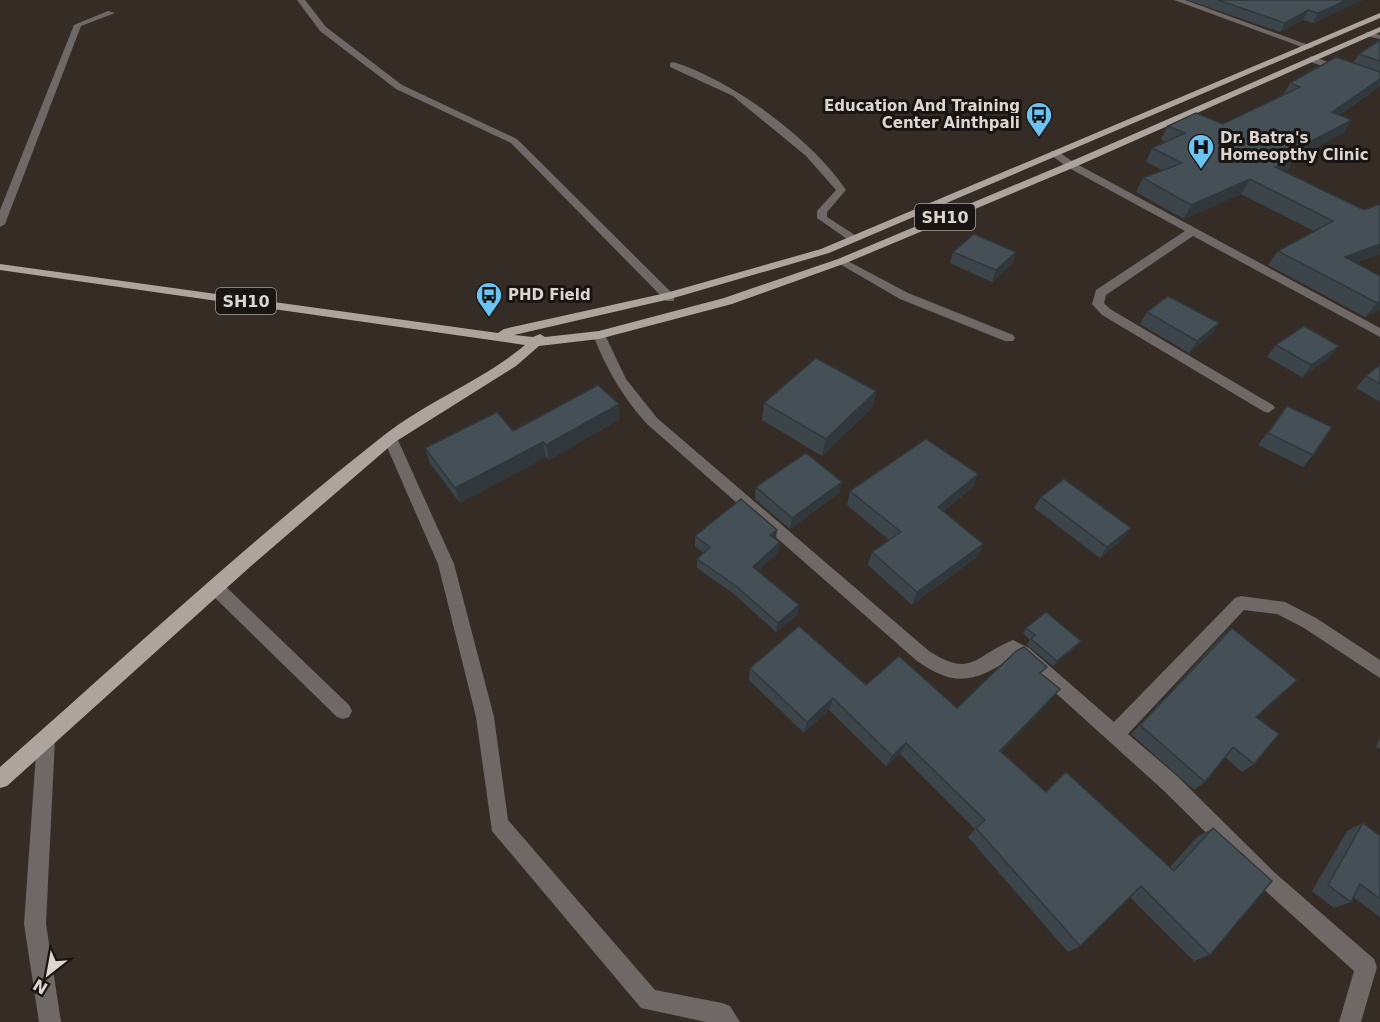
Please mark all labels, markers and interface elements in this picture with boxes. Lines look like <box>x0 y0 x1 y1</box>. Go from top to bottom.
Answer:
place label: Education And Training Center Ainthpali <box>824 97 1020 132</box>
bus stop icon: Education And Training Center Ainthpali <box>1024 100 1054 138</box>
place label: Dr. Batra's Homeopthy Clinic <box>1220 129 1369 164</box>
hospital icon: Dr. Batra's Homeopthy Clinic <box>1186 132 1216 170</box>
road number: SH10 <box>915 204 975 230</box>
bus stop icon: PHD Field <box>474 280 504 318</box>
place label: PHD Field <box>508 286 591 304</box>
road number: SH10 <box>216 288 276 314</box>
north arrow <box>18 944 78 1004</box>
text: N <box>30 975 51 998</box>

